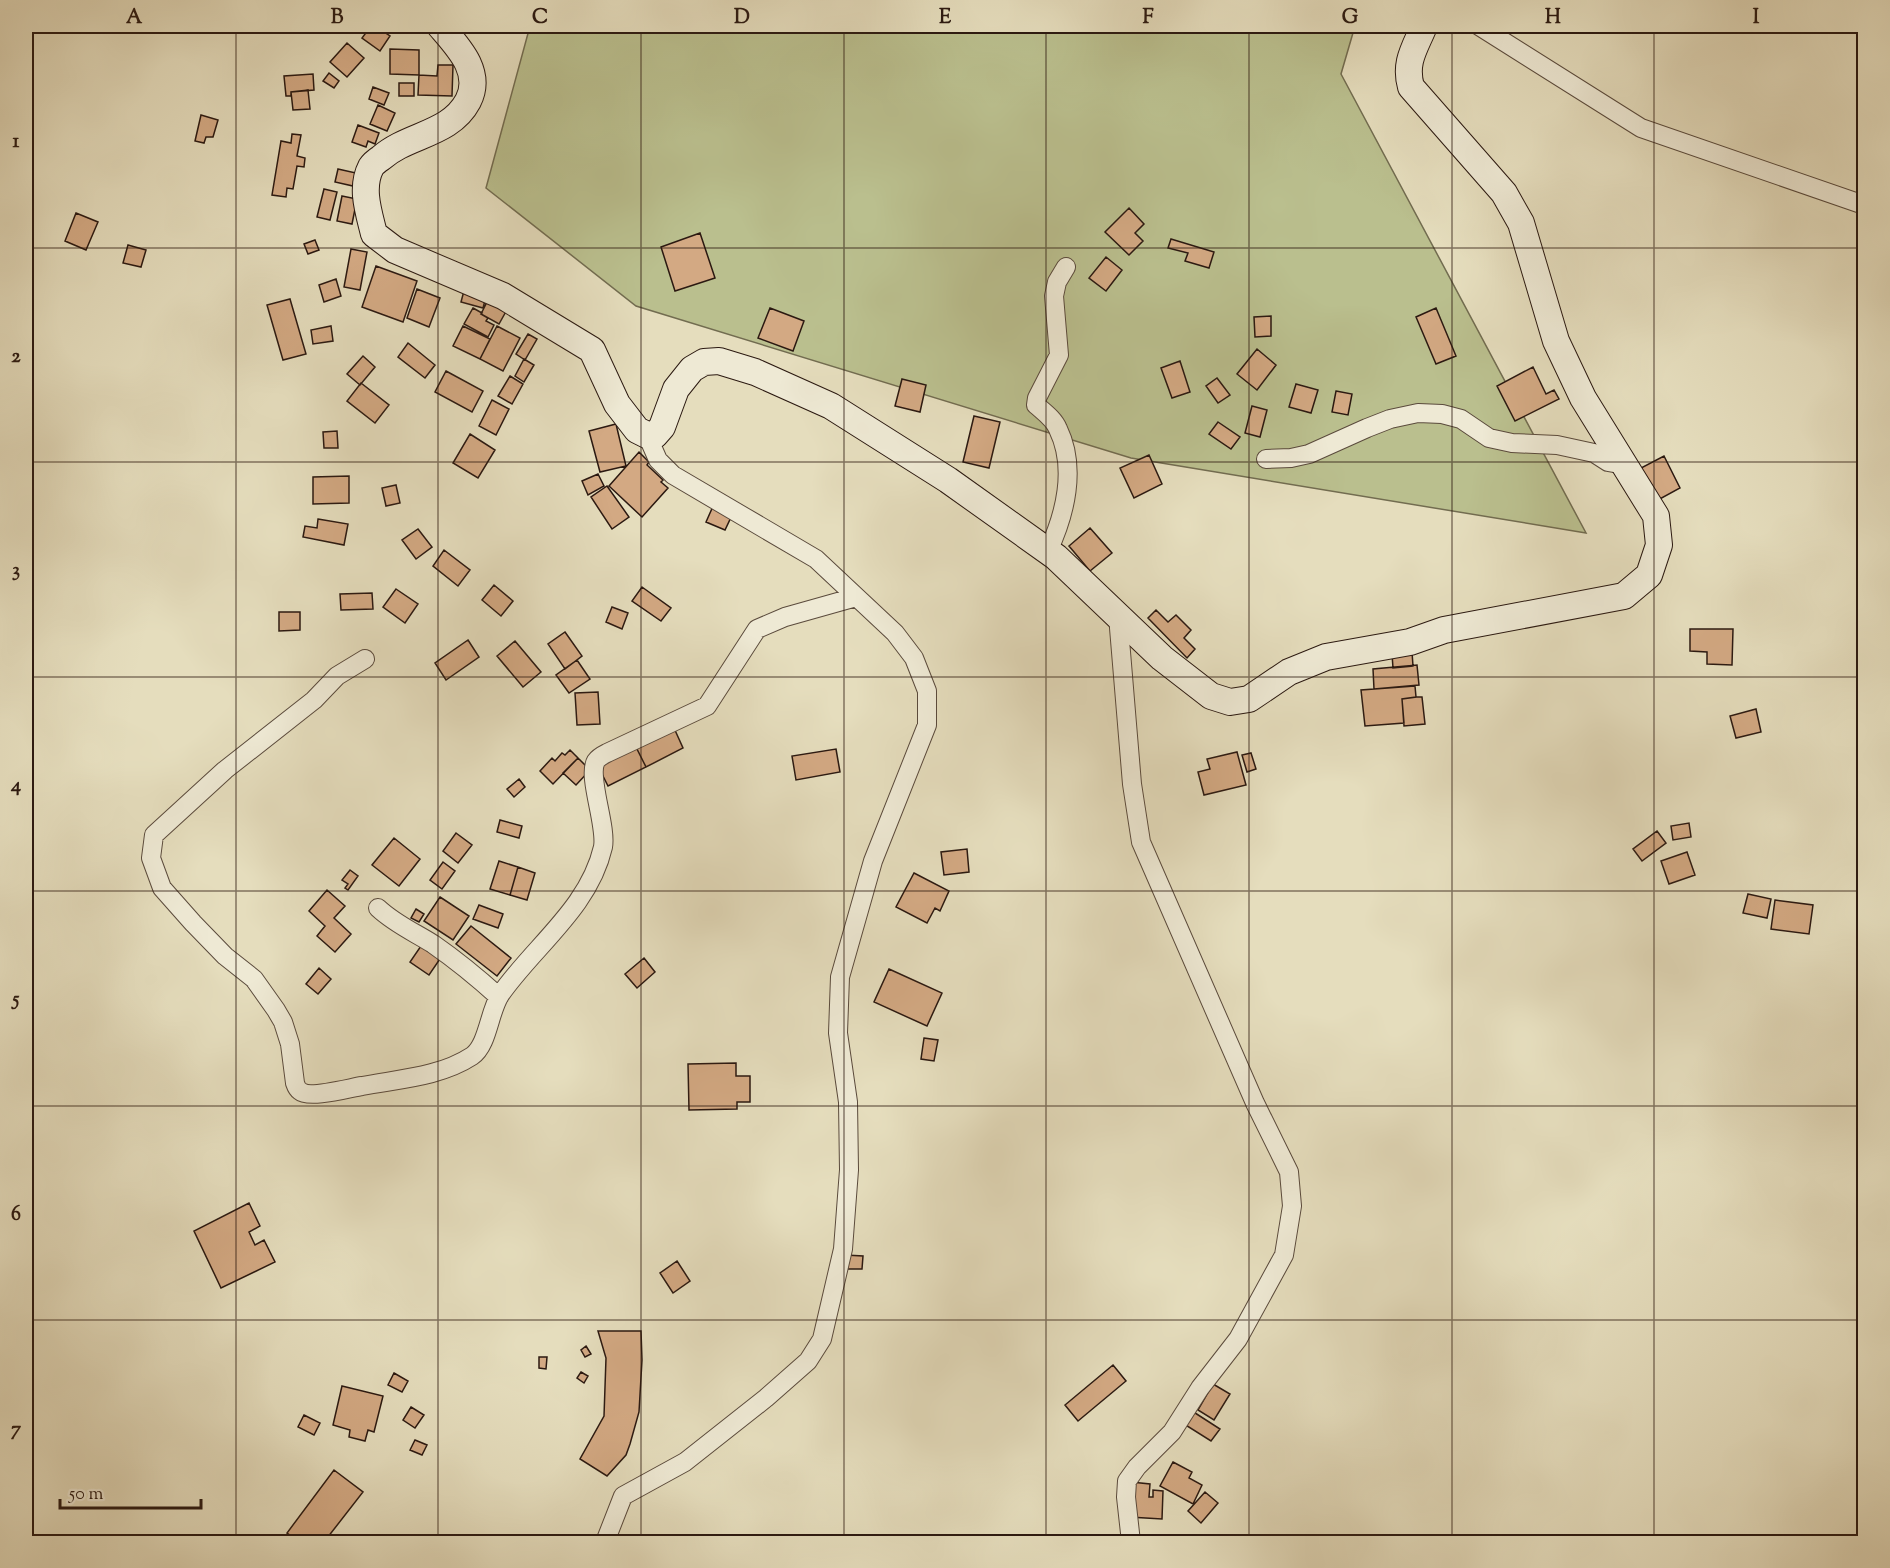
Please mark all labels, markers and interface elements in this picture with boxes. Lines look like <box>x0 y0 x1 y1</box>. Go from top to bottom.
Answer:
text: A <box>126 4 143 33</box>
text: B <box>331 4 344 33</box>
text: C <box>532 4 548 33</box>
text: D <box>734 4 750 33</box>
text: E <box>939 4 952 33</box>
text: F <box>1142 4 1154 33</box>
text: G <box>1342 4 1359 33</box>
text: H <box>1545 4 1561 33</box>
text: I <box>1753 4 1760 33</box>
text: 1 <box>13 128 20 157</box>
text: 2 <box>11 343 21 372</box>
text: 3 <box>12 557 20 586</box>
text: 4 <box>10 772 21 801</box>
text: 5 <box>11 986 20 1015</box>
text: 6 <box>11 1201 21 1230</box>
text: 7 <box>11 1416 22 1445</box>
scale bar <box>60 1472 201 1510</box>
text: 50 m <box>68 1482 104 1508</box>

